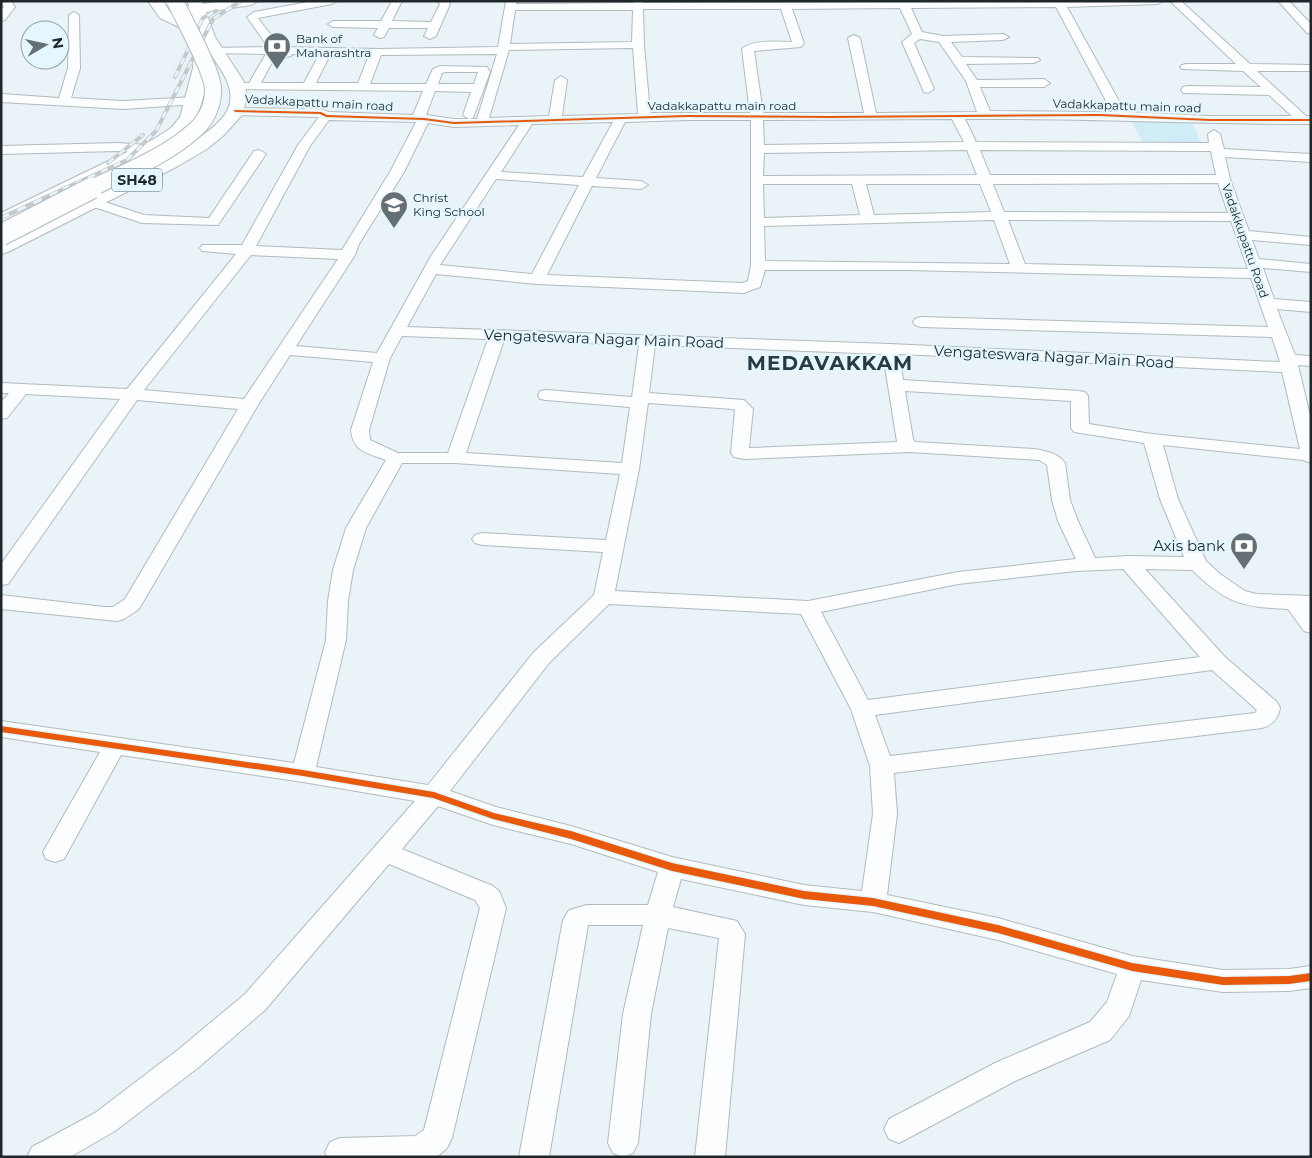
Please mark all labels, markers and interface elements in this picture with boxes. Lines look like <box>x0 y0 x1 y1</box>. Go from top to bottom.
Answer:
north arrow <box>20 20 70 70</box>
bank icon: Bank of Maharashtra <box>262 31 292 70</box>
place label: Bank of Maharashtra <box>296 31 371 60</box>
text: N <box>48 36 68 50</box>
street label: Vadakkapattu main road <box>244 91 394 114</box>
street label: Vadakkapattu main road <box>1052 95 1202 116</box>
street label: Vadakkapattu main road <box>648 98 796 113</box>
road number: SH48 <box>112 168 162 192</box>
street label: Vadakkupattu Road <box>1219 182 1272 300</box>
school or university icon: Christ King School <box>379 190 409 229</box>
place label: Christ King School <box>413 190 485 219</box>
street label: Vengateswara Nagar Main Road <box>483 325 725 352</box>
street label: Vengateswara Nagar Main Road <box>933 341 1175 372</box>
district label: MEDAVAKKAM <box>747 351 913 375</box>
bank icon: Axis bank <box>1229 531 1259 570</box>
place label: Axis bank <box>1153 536 1225 555</box>

